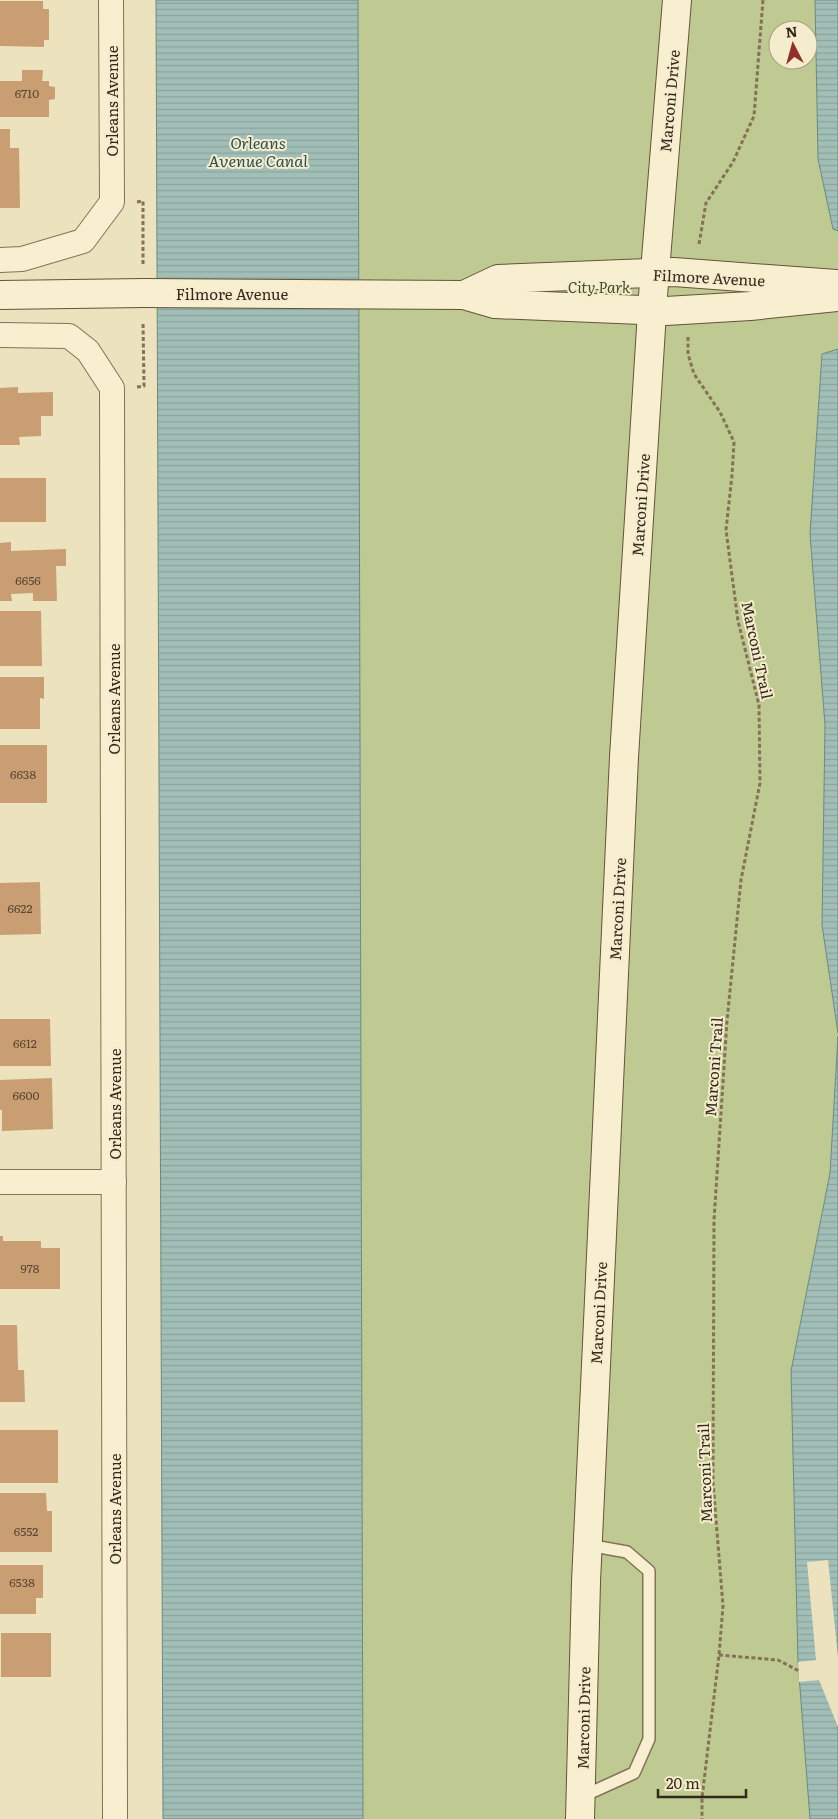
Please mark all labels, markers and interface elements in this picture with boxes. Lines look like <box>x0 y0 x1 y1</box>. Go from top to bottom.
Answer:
north arrow <box>768 20 818 70</box>
text: N <box>785 20 799 42</box>
street label: Orleans Avenue <box>100 45 123 157</box>
street label: Marconi Drive <box>653 48 685 153</box>
house number: 6710 <box>15 84 39 102</box>
water label: Orleans Avenue Canal <box>208 130 308 172</box>
street label: Filmore Avenue <box>652 263 766 291</box>
park label: City Park <box>568 275 631 298</box>
street label: Filmore Avenue <box>176 282 289 305</box>
street label: Marconi Drive <box>625 453 655 557</box>
house number: 6656 <box>15 571 41 589</box>
street label: Marconi Trail <box>736 599 780 701</box>
street label: Orleans Avenue <box>102 643 125 755</box>
house number: 6638 <box>10 765 36 783</box>
street label: Marconi Drive <box>603 857 631 961</box>
house number: 6622 <box>7 899 33 917</box>
street label: Marconi Trail <box>698 1017 728 1117</box>
house number: 6612 <box>13 1034 37 1052</box>
street label: Orleans Avenue <box>103 1048 126 1160</box>
house number: 6600 <box>13 1086 39 1104</box>
house number: 978 <box>21 1259 40 1277</box>
street label: Marconi Drive <box>584 1261 612 1365</box>
street label: Marconi Trail <box>691 1423 717 1523</box>
street label: Orleans Avenue <box>103 1453 126 1565</box>
house number: 6552 <box>14 1522 38 1540</box>
house number: 6538 <box>9 1573 35 1591</box>
street label: Marconi Drive <box>571 1666 595 1770</box>
scale bar <box>658 1766 746 1798</box>
text: 20 m <box>666 1771 700 1794</box>

